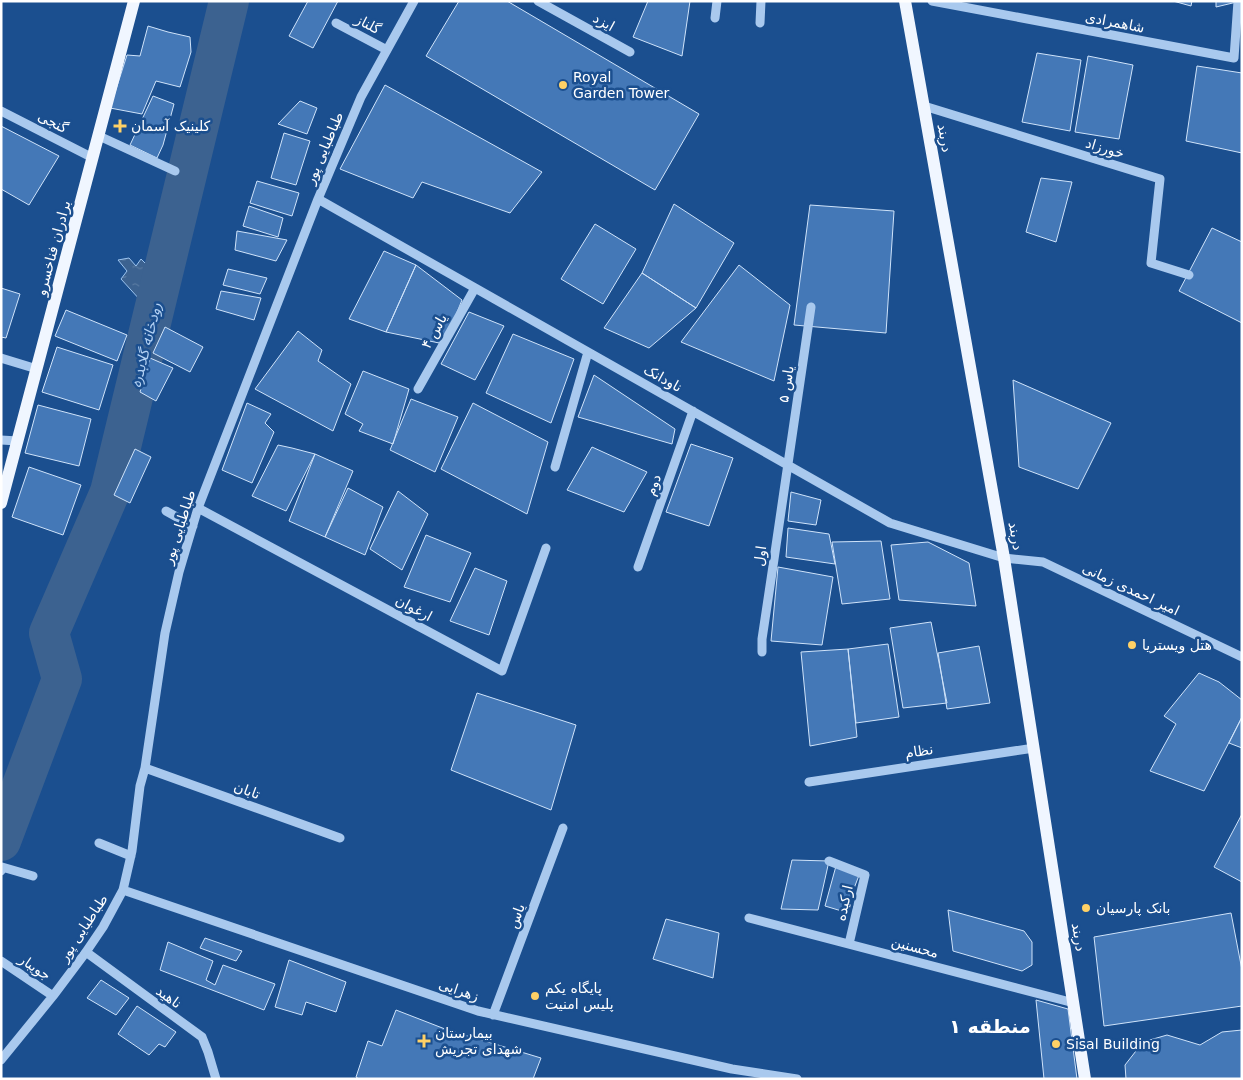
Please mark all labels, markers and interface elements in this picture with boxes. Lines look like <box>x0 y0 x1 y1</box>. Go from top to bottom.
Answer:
street label: شاهمرادی <box>1084 8 1146 37</box>
street label: گلناز <box>351 10 384 38</box>
street label: ایزد <box>590 10 617 35</box>
place label: Royal Garden Tower <box>573 69 670 101</box>
marker: Royal Garden Tower <box>557 79 569 91</box>
street label: گنجی <box>35 108 71 136</box>
street label: طباطبایی پور <box>301 109 347 188</box>
place label: کلینیک آسمان <box>131 118 211 134</box>
marker: کلینیک آسمان <box>113 119 127 133</box>
street label: دربند <box>934 123 955 154</box>
street label: خورزاد <box>1083 135 1126 162</box>
street label: برادران فناخسرو <box>32 199 74 299</box>
water label: رودخانه گلابدره <box>127 300 165 389</box>
street label: یاس ۴ <box>418 311 451 352</box>
street label: ناودانک <box>640 361 685 396</box>
street label: یاس ۵ <box>775 364 798 404</box>
street label: دوم <box>642 472 665 498</box>
street label: طباطبایی پور <box>159 488 199 567</box>
street label: دربند <box>1005 521 1026 552</box>
street label: اول <box>751 545 770 568</box>
street label: امیر احمدی زمانی <box>1079 560 1182 619</box>
street label: ارغوان <box>392 592 435 625</box>
place label: هتل ویستریا <box>1142 637 1212 654</box>
marker: هتل ویستریا <box>1126 639 1138 651</box>
street label: نظام <box>904 741 934 761</box>
street label: تابان <box>232 778 262 802</box>
street label: ارکیده <box>832 884 857 923</box>
street label: طباطبایی پور <box>55 891 112 966</box>
place label: بانک پارسیان <box>1096 900 1170 917</box>
street label: یاس <box>504 901 529 931</box>
marker: بانک پارسیان <box>1080 902 1092 914</box>
street label: دربند <box>1068 922 1089 952</box>
street label: محسنین <box>889 933 940 962</box>
street label: جویبار <box>15 950 54 984</box>
street label: زهرایی <box>437 976 481 1005</box>
place label: پایگاه یکم پلیس امنیت <box>545 980 614 1013</box>
street label: ناهید <box>153 983 185 1011</box>
marker: پایگاه یکم پلیس امنیت <box>529 990 541 1002</box>
district label: منطقه ۱ <box>949 1015 1031 1037</box>
place label: بیمارستان شهدای تجریش <box>435 1025 522 1058</box>
marker: بیمارستان شهدای تجریش <box>417 1034 431 1048</box>
place label: Sisal Building <box>1066 1036 1160 1052</box>
marker: Sisal Building <box>1050 1038 1062 1050</box>

